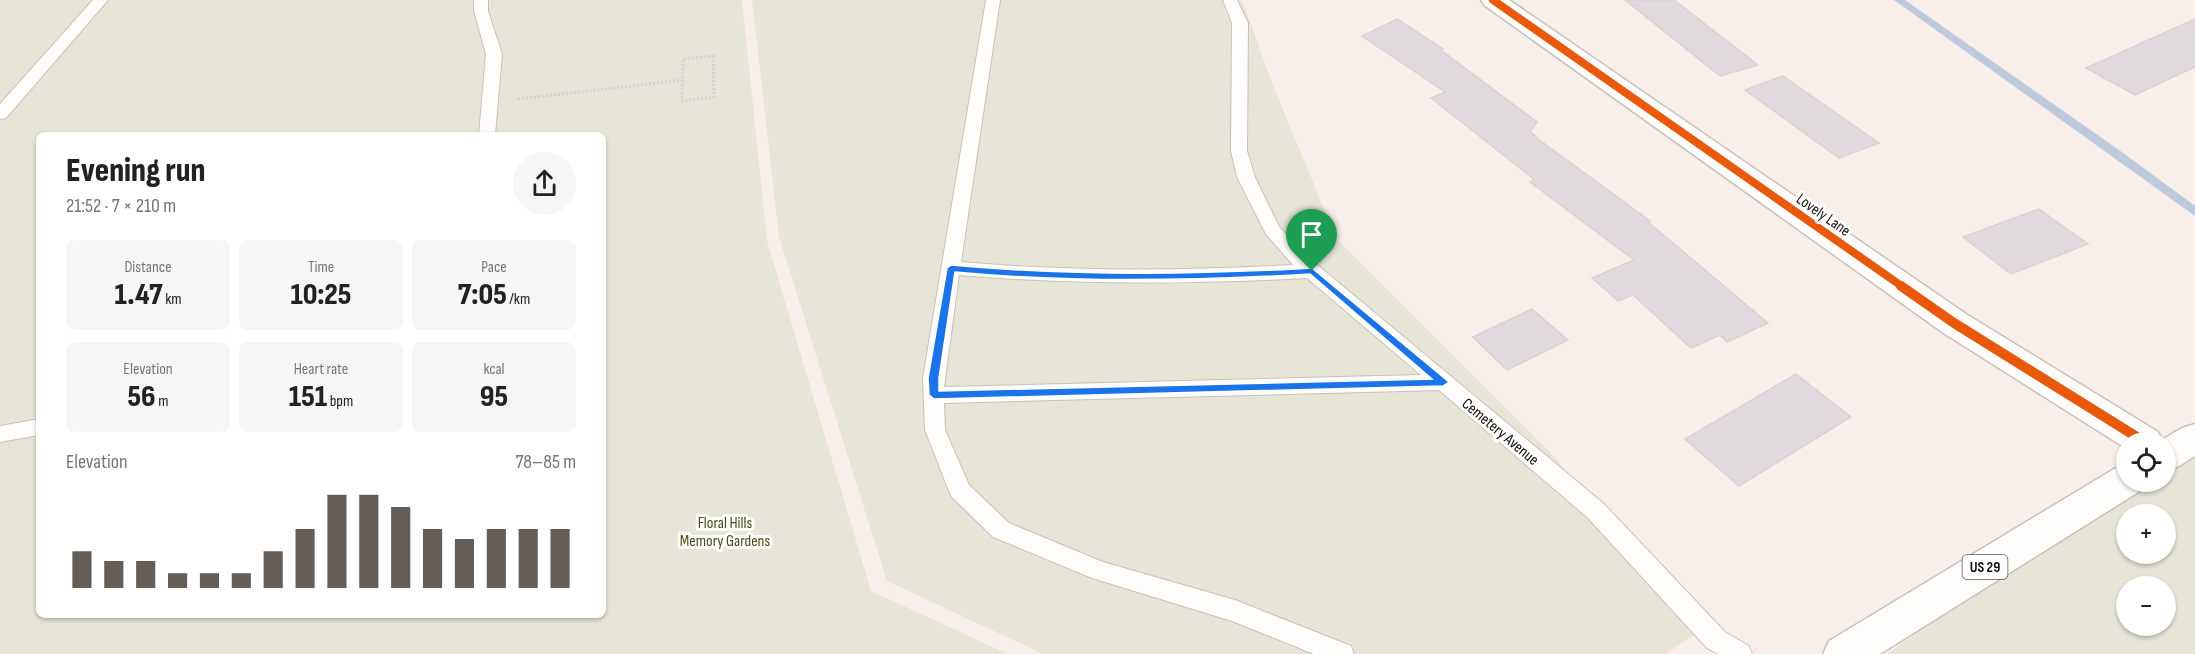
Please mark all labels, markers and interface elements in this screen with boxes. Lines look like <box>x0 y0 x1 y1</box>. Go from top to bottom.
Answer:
text: Evening run <box>66 151 206 191</box>
button: share <box>513 152 576 215</box>
street label: Lovely Lane <box>1792 190 1854 241</box>
text: 21:52 · 7 × 210 m <box>66 194 176 218</box>
pin <box>1286 209 1337 271</box>
icon: arrive <box>1295 218 1328 251</box>
text: Distance <box>124 258 172 277</box>
text: Time <box>308 258 334 277</box>
text: Pace <box>481 258 507 277</box>
text: 1.47 <box>114 277 163 313</box>
text: 10:25 <box>291 277 351 313</box>
text: 7:05 <box>458 277 507 313</box>
text: km <box>163 290 182 309</box>
text: /km <box>507 290 530 309</box>
text: Elevation <box>123 360 173 379</box>
text: Heart rate <box>294 360 348 379</box>
text: kcal <box>483 360 505 379</box>
text: 56 <box>127 379 156 415</box>
text: 151 <box>289 379 327 415</box>
text: 95 <box>480 379 508 415</box>
text: m <box>156 392 169 411</box>
text: bpm <box>327 392 353 411</box>
street label: Cemetery Avenue <box>1458 395 1542 470</box>
map controls <box>2116 432 2176 636</box>
button: locate <box>2116 432 2176 492</box>
text: Elevation <box>66 450 128 474</box>
text: 78–85 m <box>515 450 576 474</box>
button: + <box>2116 504 2176 564</box>
park label: Floral Hills Memory Gardens <box>680 514 770 551</box>
road number: US 29 <box>1962 555 2008 579</box>
button: − <box>2116 576 2176 636</box>

